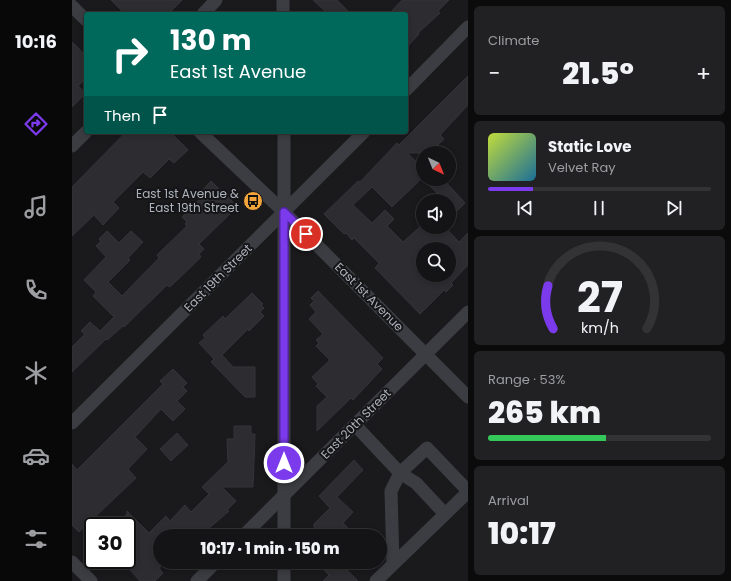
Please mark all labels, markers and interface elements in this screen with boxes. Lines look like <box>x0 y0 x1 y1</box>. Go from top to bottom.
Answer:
text: 130 m <box>170 21 251 60</box>
icon: right <box>104 28 156 80</box>
text: 10:16 <box>15 29 57 54</box>
text: Climate <box>488 31 539 50</box>
text: 21.5° <box>562 52 634 95</box>
text: − <box>488 58 500 89</box>
text: + <box>696 58 711 89</box>
text: East 1st Avenue <box>170 59 306 84</box>
icon: arrive <box>149 104 171 126</box>
text: Then <box>104 105 141 126</box>
icon: directions <box>22 110 50 138</box>
text: Static Love <box>548 136 632 157</box>
north arrow <box>416 146 456 186</box>
map controls <box>416 146 456 282</box>
text: Velvet Ray <box>548 158 616 177</box>
place label: East 1st Avenue & East 19th Street <box>136 185 239 216</box>
bus stop icon: East 1st Avenue & East 19th Street <box>242 190 264 212</box>
icon: music <box>22 193 50 221</box>
button: sound <box>416 194 456 234</box>
icon: previous <box>514 197 536 219</box>
icon: pause <box>588 197 610 219</box>
icon: next <box>663 197 685 219</box>
pin <box>289 217 323 251</box>
icon: arrive <box>295 223 317 245</box>
street label: East 19th Street <box>180 240 255 315</box>
button: search <box>416 242 456 282</box>
street label: East 1st Avenue <box>331 259 407 335</box>
text: 27 <box>576 267 623 326</box>
icon: phone <box>22 276 50 304</box>
text: km/h <box>580 317 619 337</box>
icon: climate <box>22 359 50 387</box>
text: Range · 53% <box>488 370 565 389</box>
street label: East 20th Street <box>317 385 395 463</box>
text: 265 km <box>488 391 601 434</box>
icon: car <box>22 442 50 470</box>
position arrow <box>263 442 305 484</box>
text: Arrival <box>488 491 529 510</box>
text: 10:17 <box>488 512 556 555</box>
speed limit sign: 30 <box>84 517 136 569</box>
icon: filters <box>22 525 50 553</box>
text: 10:17 · 1 min · 150 m <box>201 538 339 559</box>

